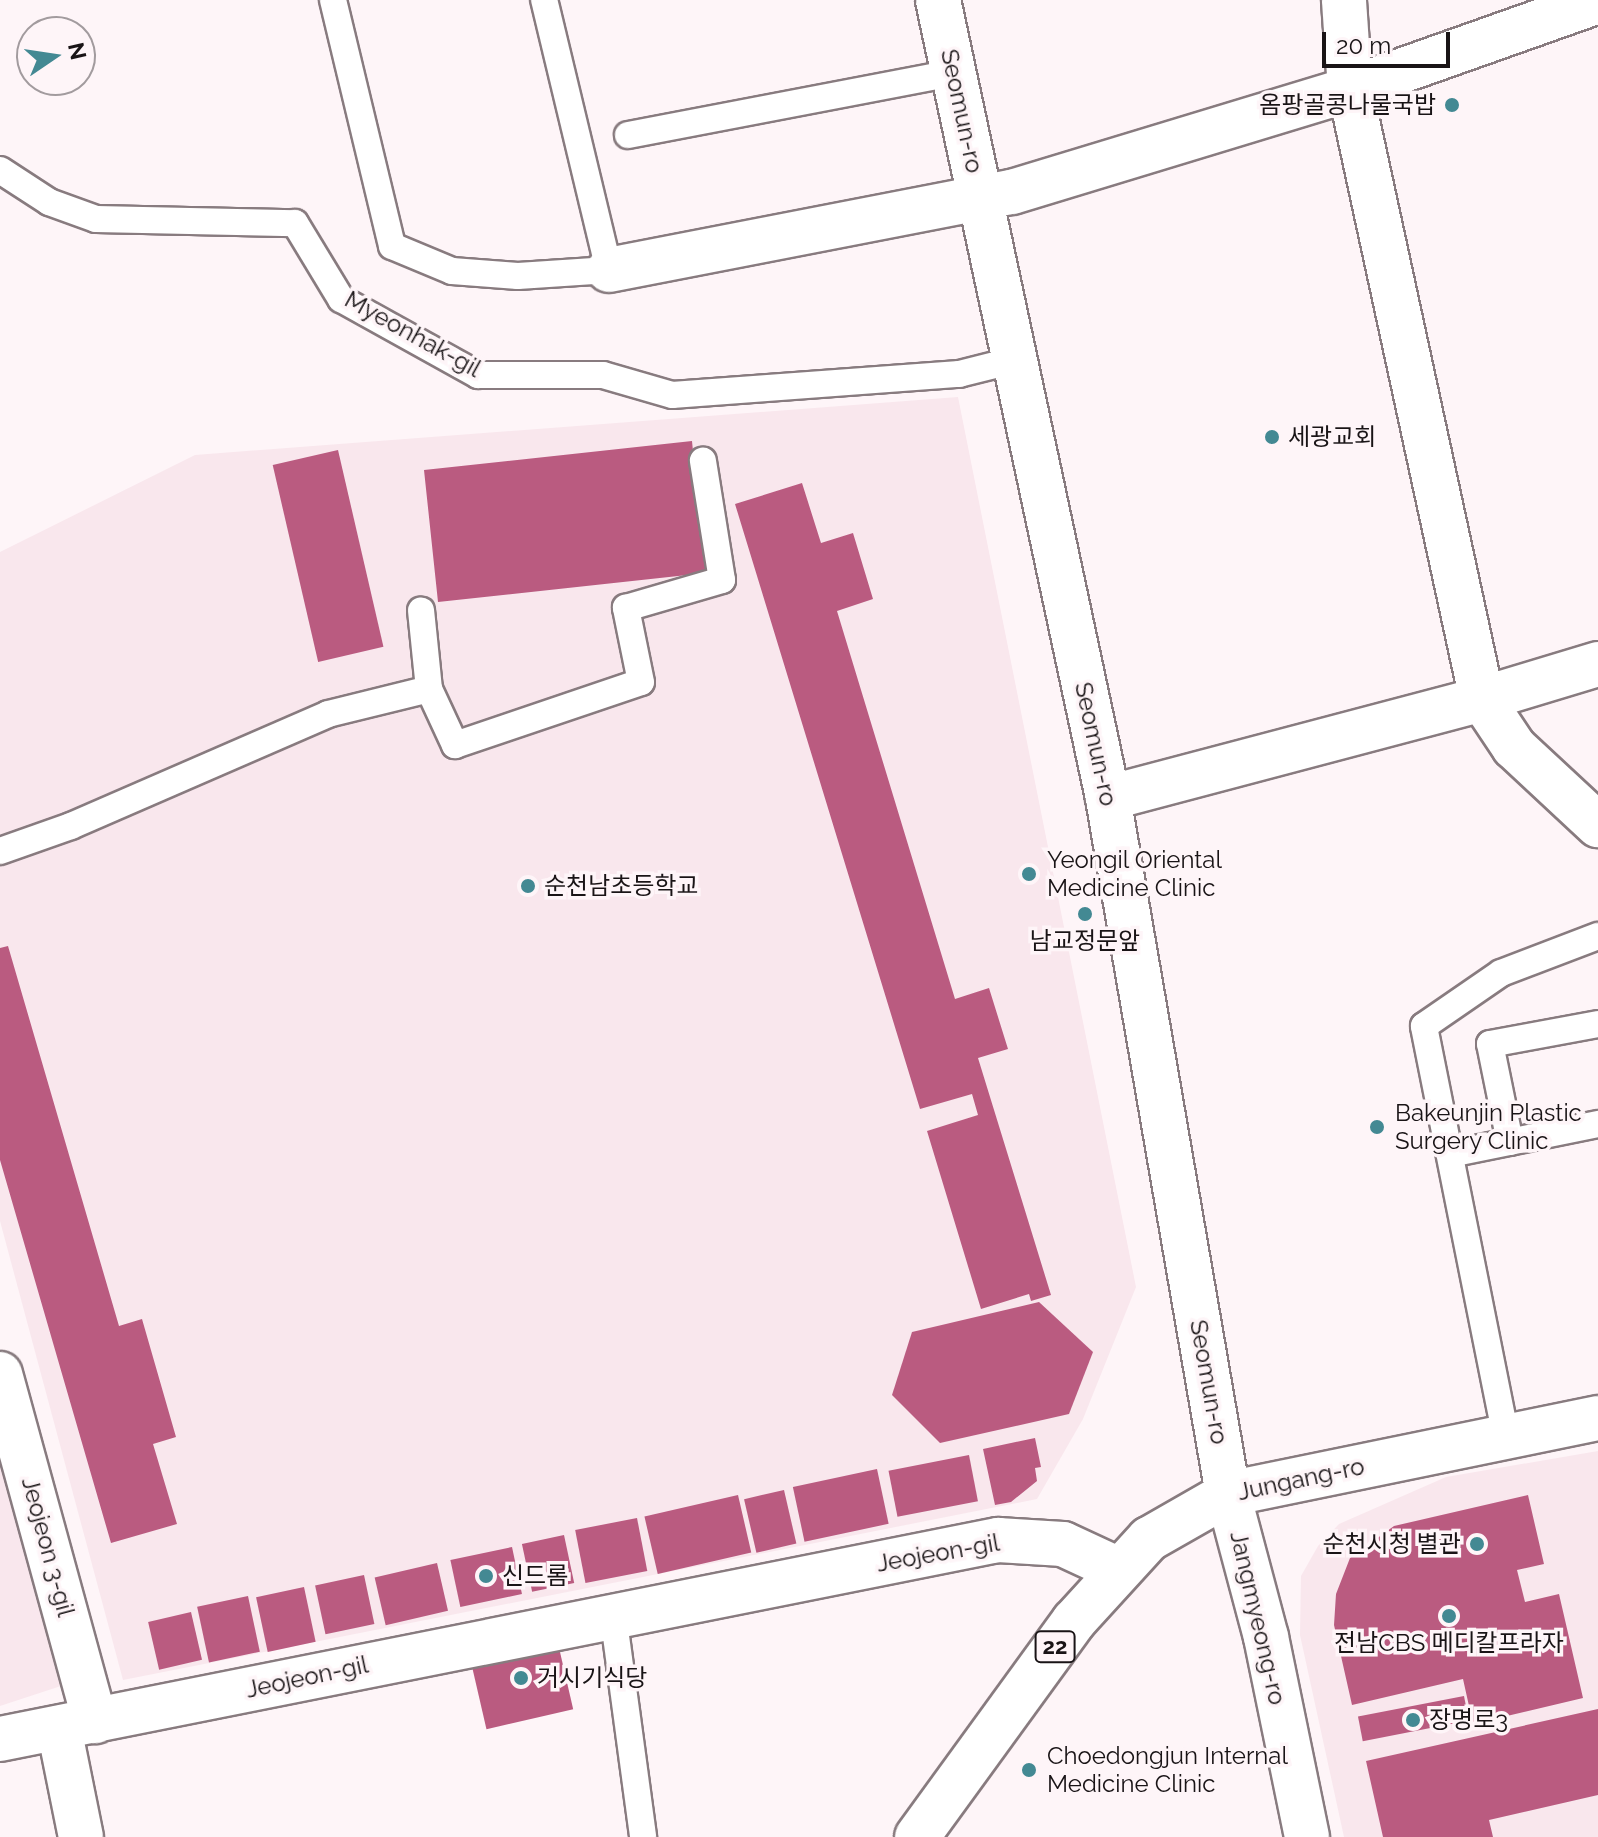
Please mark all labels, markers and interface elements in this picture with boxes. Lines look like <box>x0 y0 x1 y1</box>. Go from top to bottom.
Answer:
north arrow <box>16 16 96 96</box>
scale bar <box>1326 16 1454 66</box>
text: 20 m <box>1336 31 1391 60</box>
text: N <box>63 40 92 62</box>
street label: Seomun-ro <box>935 47 989 175</box>
place label: 옴팡골콩나물국밥 <box>1259 91 1436 119</box>
marker: 옴팡골콩나물국밥 <box>1443 96 1461 114</box>
street label: Myeonhak-gil <box>340 285 486 383</box>
place label: 세광교회 <box>1288 423 1376 451</box>
marker: 세광교회 <box>1263 428 1281 446</box>
street label: Seomun-ro <box>1069 680 1123 808</box>
place label: Yeongil Oriental Medicine Clinic <box>1047 846 1223 902</box>
marker: Yeongil Oriental Medicine Clinic <box>1018 863 1040 885</box>
place label: 순천남초등학교 <box>544 872 699 900</box>
marker: 순천남초등학교 <box>519 877 537 895</box>
marker: 남교정문앞 <box>1076 905 1094 923</box>
place label: 남교정문앞 <box>1030 927 1140 955</box>
place label: Bakeunjin Plastic Surgery Clinic <box>1395 1099 1582 1155</box>
marker: Bakeunjin Plastic Surgery Clinic <box>1366 1116 1388 1138</box>
street label: Seomun-ro <box>1184 1318 1234 1446</box>
street label: Jungang-ro <box>1235 1452 1367 1506</box>
street label: Jeojeon 3-gil <box>16 1474 80 1620</box>
street label: Jeojeon-gil <box>874 1528 1002 1578</box>
street label: Jangmyeong-ro <box>1224 1528 1292 1708</box>
place label: 순천시청 별관 <box>1322 1530 1461 1558</box>
marker: 순천시청 별관 <box>1468 1535 1486 1553</box>
place label: 신드롬 <box>502 1562 568 1590</box>
marker: 신드롬 <box>477 1567 495 1585</box>
marker: 전남CBS 메디칼프라자 <box>1440 1607 1458 1625</box>
road number: 22 <box>1033 1629 1077 1665</box>
place label: 전남CBS 메디칼프라자 <box>1334 1629 1564 1657</box>
street label: Jeojeon-gil <box>243 1650 371 1704</box>
place label: 거시기식당 <box>537 1664 647 1692</box>
marker: 거시기식당 <box>512 1669 530 1687</box>
place label: 장명로3 <box>1429 1706 1508 1734</box>
marker: 장명로3 <box>1404 1711 1422 1729</box>
place label: Choedongjun Internal Medicine Clinic <box>1047 1742 1288 1798</box>
marker: Choedongjun Internal Medicine Clinic <box>1018 1759 1040 1781</box>

